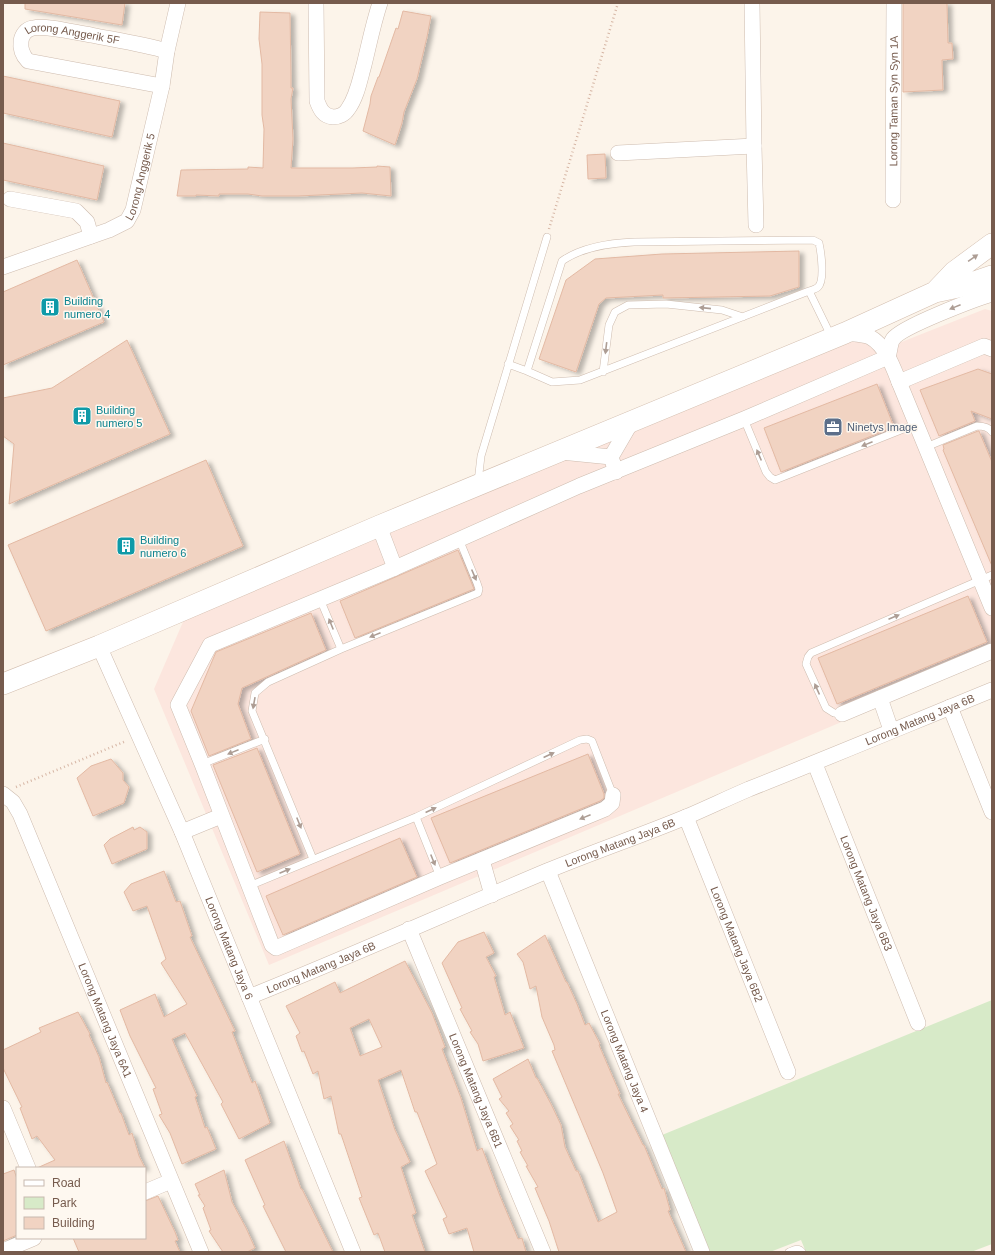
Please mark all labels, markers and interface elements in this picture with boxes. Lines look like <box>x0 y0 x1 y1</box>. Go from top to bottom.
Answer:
street label: Lorong Anggerik 5F <box>22 21 121 46</box>
street label: Lorong Taman Syn Syn 1A <box>887 35 900 166</box>
street label: Lorong Anggerik 5 <box>123 132 157 222</box>
one-way arrow <box>968 254 978 262</box>
place label: Building numero 4 <box>64 295 110 320</box>
building icon: Building numero 4 <box>39 296 61 318</box>
one-way arrow <box>699 305 711 312</box>
one-way arrow <box>949 305 961 311</box>
one-way arrow <box>602 342 609 354</box>
place label: Building numero 5 <box>96 404 142 429</box>
building icon: Building numero 5 <box>71 405 93 427</box>
office icon: Ninetys Image <box>822 416 844 438</box>
place label: Ninetys Image <box>847 421 917 433</box>
one-way arrow <box>861 441 873 447</box>
one-way arrow <box>756 449 762 460</box>
place label: Building numero 6 <box>140 534 186 559</box>
building icon: Building numero 6 <box>115 535 137 557</box>
one-way arrow <box>471 569 477 580</box>
one-way arrow <box>889 614 900 620</box>
one-way arrow <box>327 618 333 630</box>
one-way arrow <box>369 633 381 639</box>
one-way arrow <box>814 683 820 694</box>
street label: Lorong Matang Jaya 6B <box>863 692 976 747</box>
one-way arrow <box>250 697 256 709</box>
one-way arrow <box>227 749 239 755</box>
one-way arrow <box>543 752 554 758</box>
one-way arrow <box>425 806 437 812</box>
one-way arrow <box>578 815 590 821</box>
street label: Lorong Matang Jaya 6B <box>563 816 677 869</box>
one-way arrow <box>296 818 302 829</box>
street label: Lorong Matang Jaya 6B3 <box>838 834 895 953</box>
one-way arrow <box>430 854 436 866</box>
one-way arrow <box>279 868 291 874</box>
street label: Lorong Matang Jaya 6B2 <box>708 885 765 1004</box>
street label: Lorong Matang Jaya 6 <box>203 895 255 1001</box>
street label: Lorong Matang Jaya 6B <box>265 939 377 995</box>
street label: Lorong Matang Jaya 6A1 <box>76 961 134 1080</box>
street label: Lorong Matang Jaya 4 <box>599 1008 651 1114</box>
street label: Lorong Matang Jaya 6B1 <box>447 1032 505 1150</box>
legend <box>16 1167 146 1239</box>
text: Road <box>52 1176 81 1190</box>
text: Park <box>52 1196 78 1210</box>
text: Building <box>52 1216 95 1230</box>

